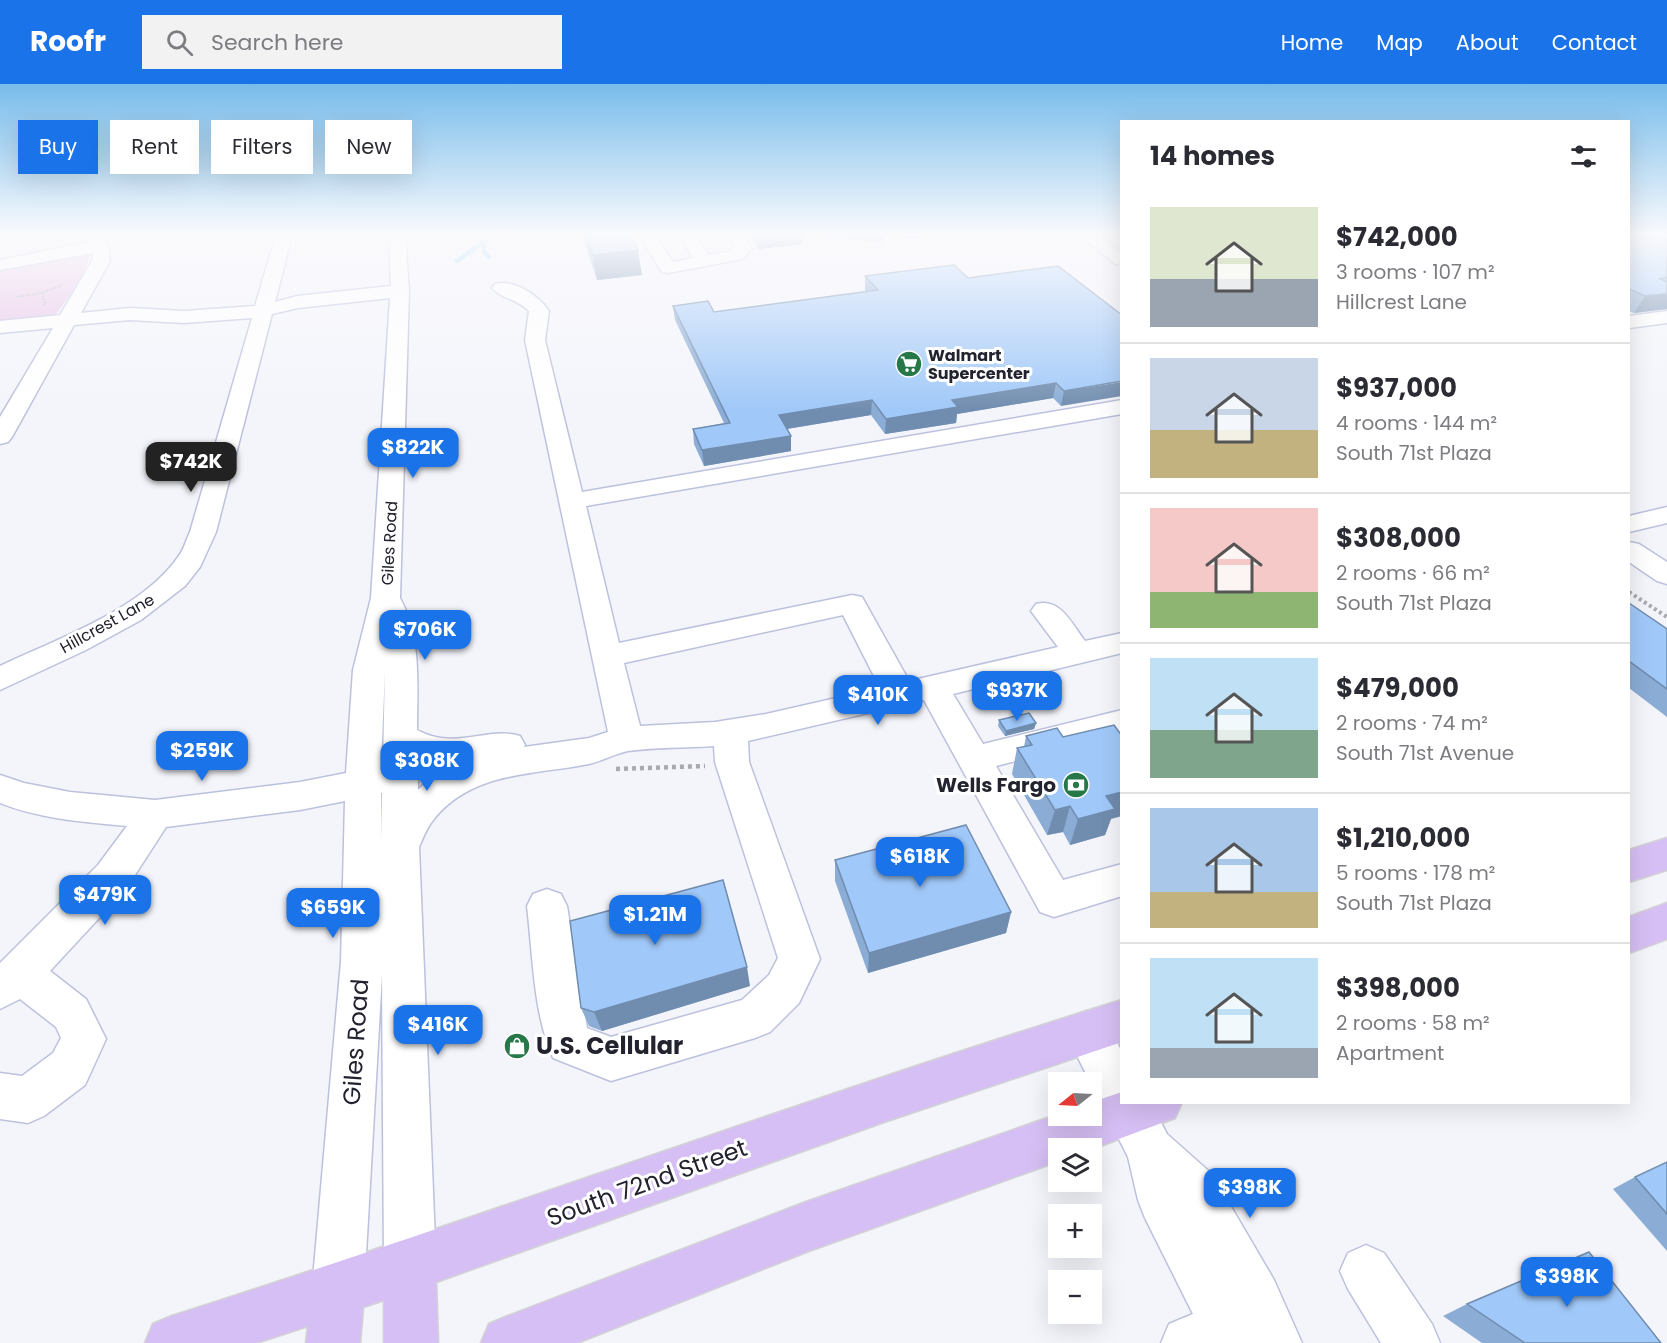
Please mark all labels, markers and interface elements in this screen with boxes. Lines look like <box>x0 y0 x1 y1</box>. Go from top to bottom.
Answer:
search box <box>142 15 562 69</box>
text: Roofr <box>30 22 106 61</box>
icon: search <box>163 26 196 59</box>
text: Search here <box>211 27 344 58</box>
text: Home <box>1281 28 1343 57</box>
text: Map <box>1376 28 1423 57</box>
text: About <box>1456 28 1519 57</box>
text: Contact <box>1552 28 1637 57</box>
chip: Buy <box>18 120 98 174</box>
chip: Rent <box>110 120 199 174</box>
chip: Filters <box>211 120 313 174</box>
chip: New <box>325 120 412 174</box>
text: 14 homes <box>1150 138 1275 174</box>
icon: filters <box>1567 140 1600 173</box>
text: $742,000 <box>1336 219 1458 255</box>
icon: home <box>1198 231 1270 303</box>
text: 3 rooms · 107 m² <box>1336 258 1495 286</box>
text: Hillcrest Lane <box>1336 288 1467 316</box>
place label: Walmart Supercenter <box>928 344 1030 385</box>
supermarket icon: Walmart Supercenter <box>894 349 924 379</box>
text: $937,000 <box>1336 370 1457 406</box>
icon: home <box>1198 382 1270 454</box>
text: 4 rooms · 144 m² <box>1336 409 1497 437</box>
pin: $822K <box>371 428 455 479</box>
text: $822K <box>382 433 444 461</box>
text: South 71st Plaza <box>1336 439 1492 467</box>
pin: $742K <box>149 442 233 493</box>
text: $742K <box>160 447 222 475</box>
street label: Giles Road <box>376 500 403 586</box>
text: $308,000 <box>1336 520 1461 556</box>
icon: home <box>1198 532 1270 604</box>
text: 2 rooms · 66 m² <box>1336 559 1490 587</box>
street label: Hillcrest Lane <box>56 588 159 659</box>
text: South 71st Plaza <box>1336 589 1492 617</box>
pin: $706K <box>383 610 467 661</box>
text: $706K <box>393 615 457 643</box>
text: $479,000 <box>1336 670 1459 706</box>
pin: $937K <box>975 671 1059 722</box>
pin: $410K <box>836 675 920 726</box>
text: $937K <box>986 676 1048 704</box>
text: $410K <box>847 680 909 708</box>
icon: home <box>1198 682 1270 754</box>
text: 2 rooms · 74 m² <box>1336 709 1488 737</box>
pin: $259K <box>160 731 244 782</box>
text: $259K <box>170 736 234 764</box>
text: South 71st Avenue <box>1336 739 1514 767</box>
pin: $308K <box>385 741 469 792</box>
text: $308K <box>394 746 460 774</box>
bank icon: Wells Fargo <box>1061 770 1091 800</box>
place label: Wells Fargo <box>936 771 1056 799</box>
text: $1,210,000 <box>1336 820 1470 856</box>
icon: home <box>1198 832 1270 904</box>
pin: $618K <box>878 837 962 888</box>
text: $618K <box>890 842 950 870</box>
text: 5 rooms · 178 m² <box>1336 859 1495 887</box>
pin: $479K <box>63 875 147 926</box>
text: $479K <box>73 880 137 908</box>
pin: $659K <box>291 888 375 939</box>
text: South 71st Plaza <box>1336 889 1492 917</box>
text: $659K <box>300 893 366 921</box>
pin: $1.21M <box>606 895 704 946</box>
text: $1.21M <box>623 900 687 928</box>
text: $398,000 <box>1336 970 1460 1006</box>
street label: Giles Road <box>335 978 376 1106</box>
icon: home <box>1198 982 1270 1054</box>
pin: $416K <box>396 1005 480 1056</box>
text: 2 rooms · 58 m² <box>1336 1009 1490 1037</box>
text: $416K <box>408 1010 468 1038</box>
place label: U.S. Cellular <box>536 1029 683 1062</box>
shop icon: U.S. Cellular <box>502 1031 532 1061</box>
text: Apartment <box>1336 1039 1444 1067</box>
north arrow <box>1048 1072 1102 1126</box>
map controls <box>1048 1072 1102 1324</box>
street label: South 72nd Street <box>542 1131 751 1234</box>
button: layers <box>1048 1138 1102 1192</box>
pin: $398K <box>1208 1168 1292 1219</box>
text: $398K <box>1218 1173 1282 1201</box>
button: + <box>1048 1204 1102 1258</box>
pin: $398K <box>1525 1257 1609 1308</box>
text: $398K <box>1535 1262 1599 1290</box>
button: − <box>1048 1270 1102 1324</box>

